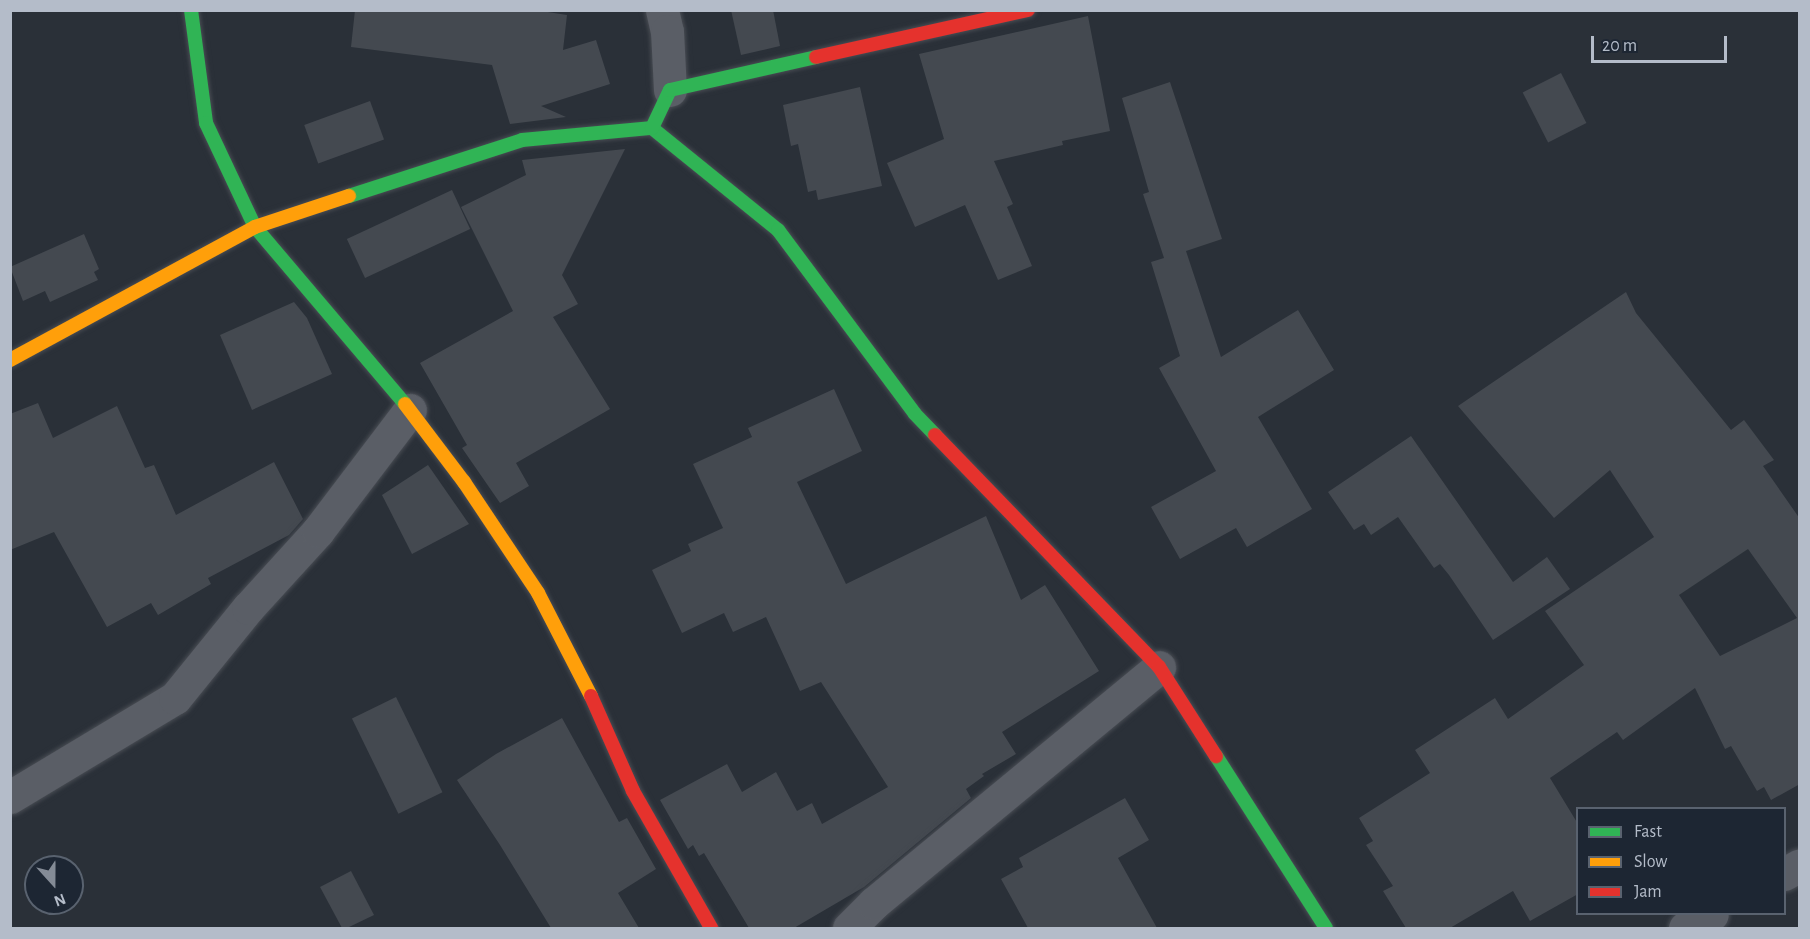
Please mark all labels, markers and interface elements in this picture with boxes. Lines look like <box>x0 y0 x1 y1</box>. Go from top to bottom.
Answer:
scale bar <box>1594 24 1730 62</box>
text: 20 m <box>1602 37 1637 55</box>
legend <box>1576 807 1786 915</box>
text: Fast <box>1634 823 1662 841</box>
text: Slow <box>1634 853 1667 871</box>
north arrow <box>24 855 84 915</box>
text: Jam <box>1634 883 1662 901</box>
text: N <box>52 890 68 909</box>

